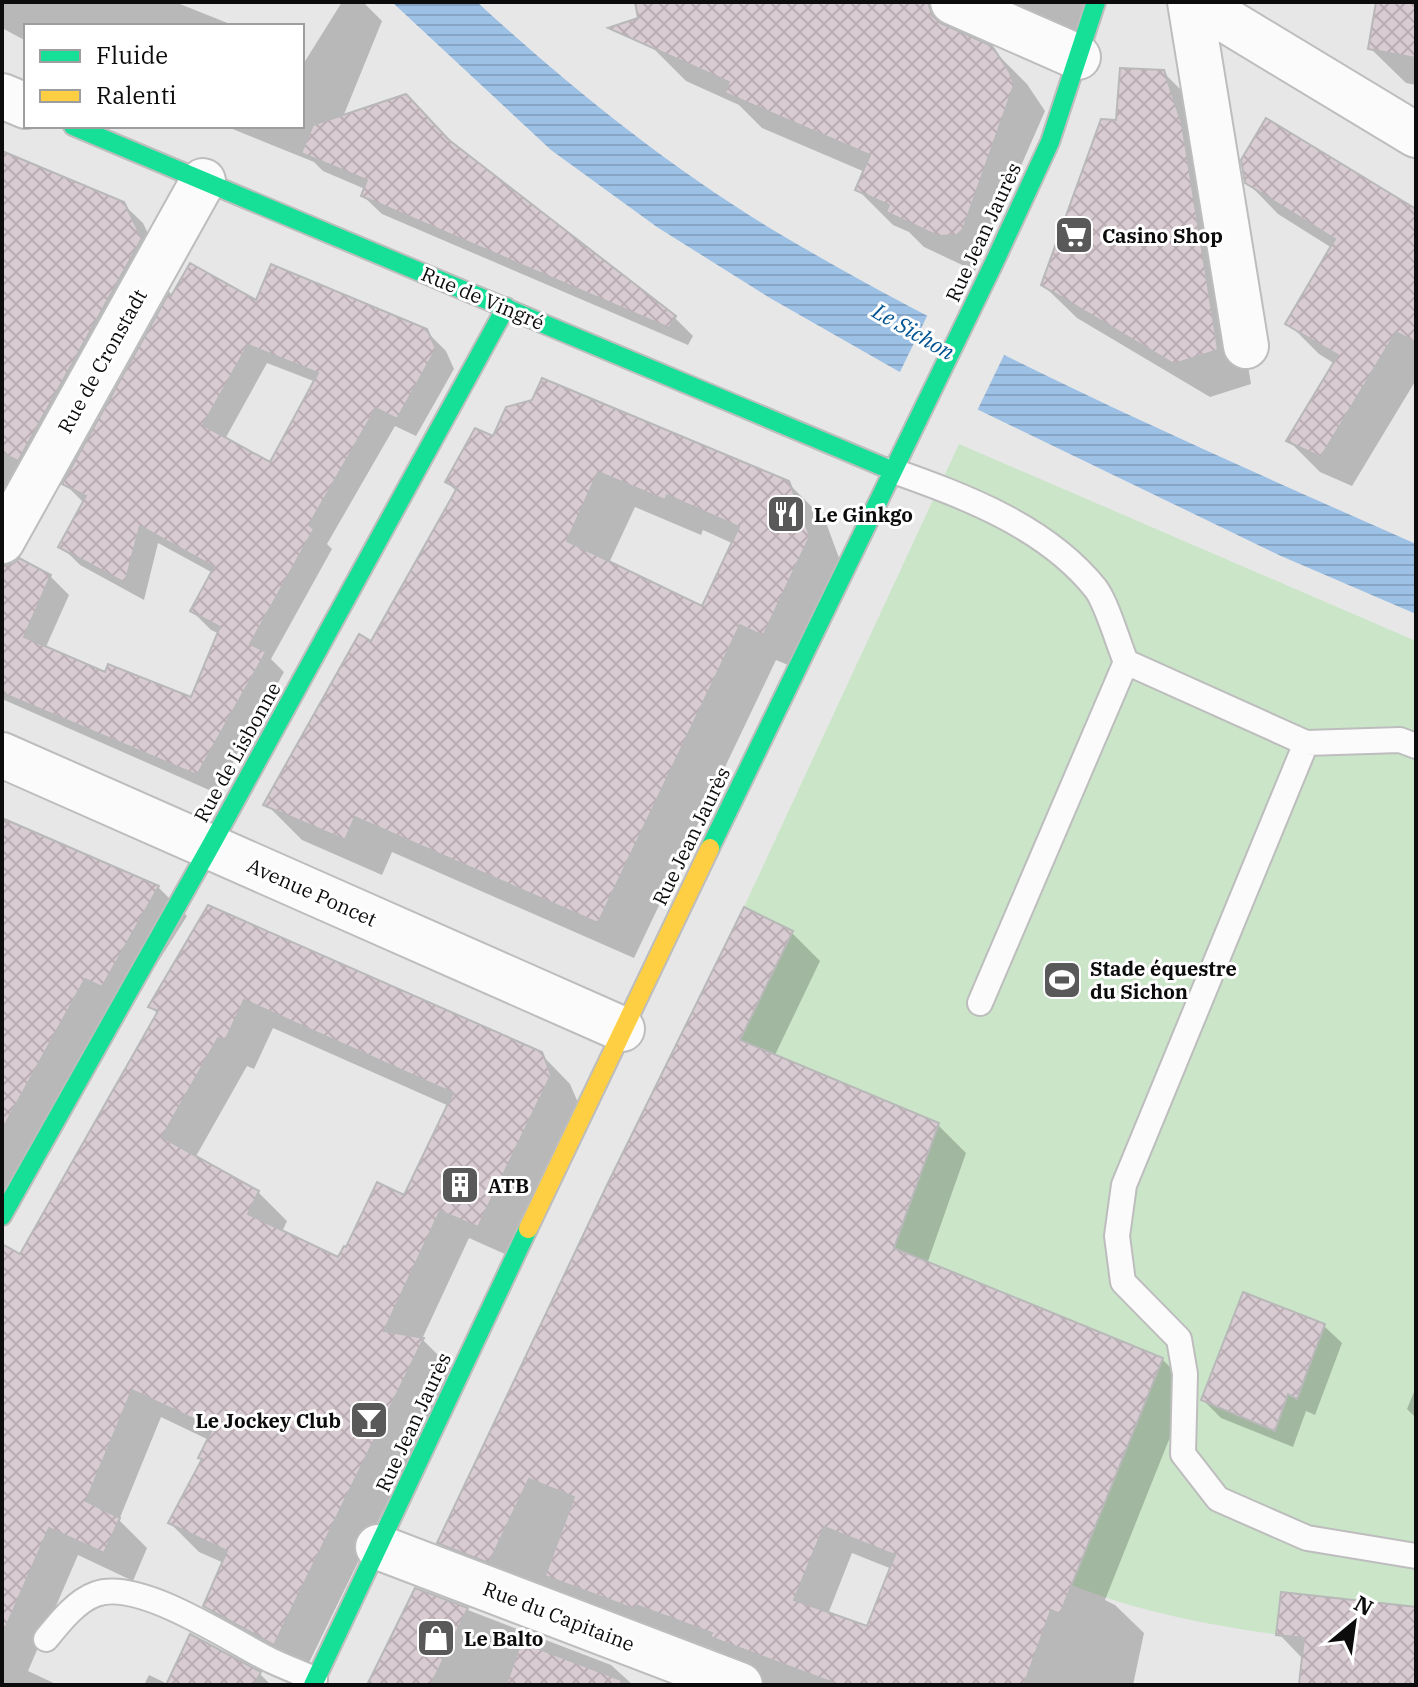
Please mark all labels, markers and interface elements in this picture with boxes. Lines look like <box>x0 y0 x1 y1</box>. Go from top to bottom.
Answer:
legend <box>24 24 304 128</box>
text: Fluide <box>96 39 168 71</box>
text: Ralenti <box>96 79 177 111</box>
street label: Rue Jean Jaurès <box>939 158 1027 306</box>
supermarket icon: Casino Shop <box>1053 214 1095 256</box>
place label: Casino Shop <box>1102 222 1223 249</box>
street label: Rue de Vingré <box>417 260 549 336</box>
street label: Rue de Cronstadt <box>51 284 153 438</box>
water label: Le Sichon <box>867 295 961 366</box>
restaurant icon: Le Ginkgo <box>765 493 807 535</box>
place label: Le Ginkgo <box>814 501 913 528</box>
street label: Rue de Lisbonne <box>187 677 287 827</box>
street label: Rue Jean Jaurès <box>646 762 736 910</box>
street label: Avenue Poncet <box>243 851 381 933</box>
place label: Stade équestre du Sichon <box>1090 955 1237 1005</box>
sports icon: Stade équestre du Sichon <box>1041 959 1083 1001</box>
building icon: ATB <box>439 1164 481 1206</box>
place label: ATB <box>488 1172 529 1199</box>
street label: Rue Jean Jaurès <box>369 1348 457 1496</box>
bar icon: Le Jockey Club <box>348 1399 390 1441</box>
place label: Le Jockey Club <box>195 1407 341 1434</box>
street label: Rue du Capitaine <box>479 1575 639 1657</box>
north arrow <box>1314 1583 1394 1663</box>
text: N <box>1349 1588 1379 1622</box>
shop icon: Le Balto <box>415 1617 457 1659</box>
place label: Le Balto <box>464 1625 543 1652</box>

